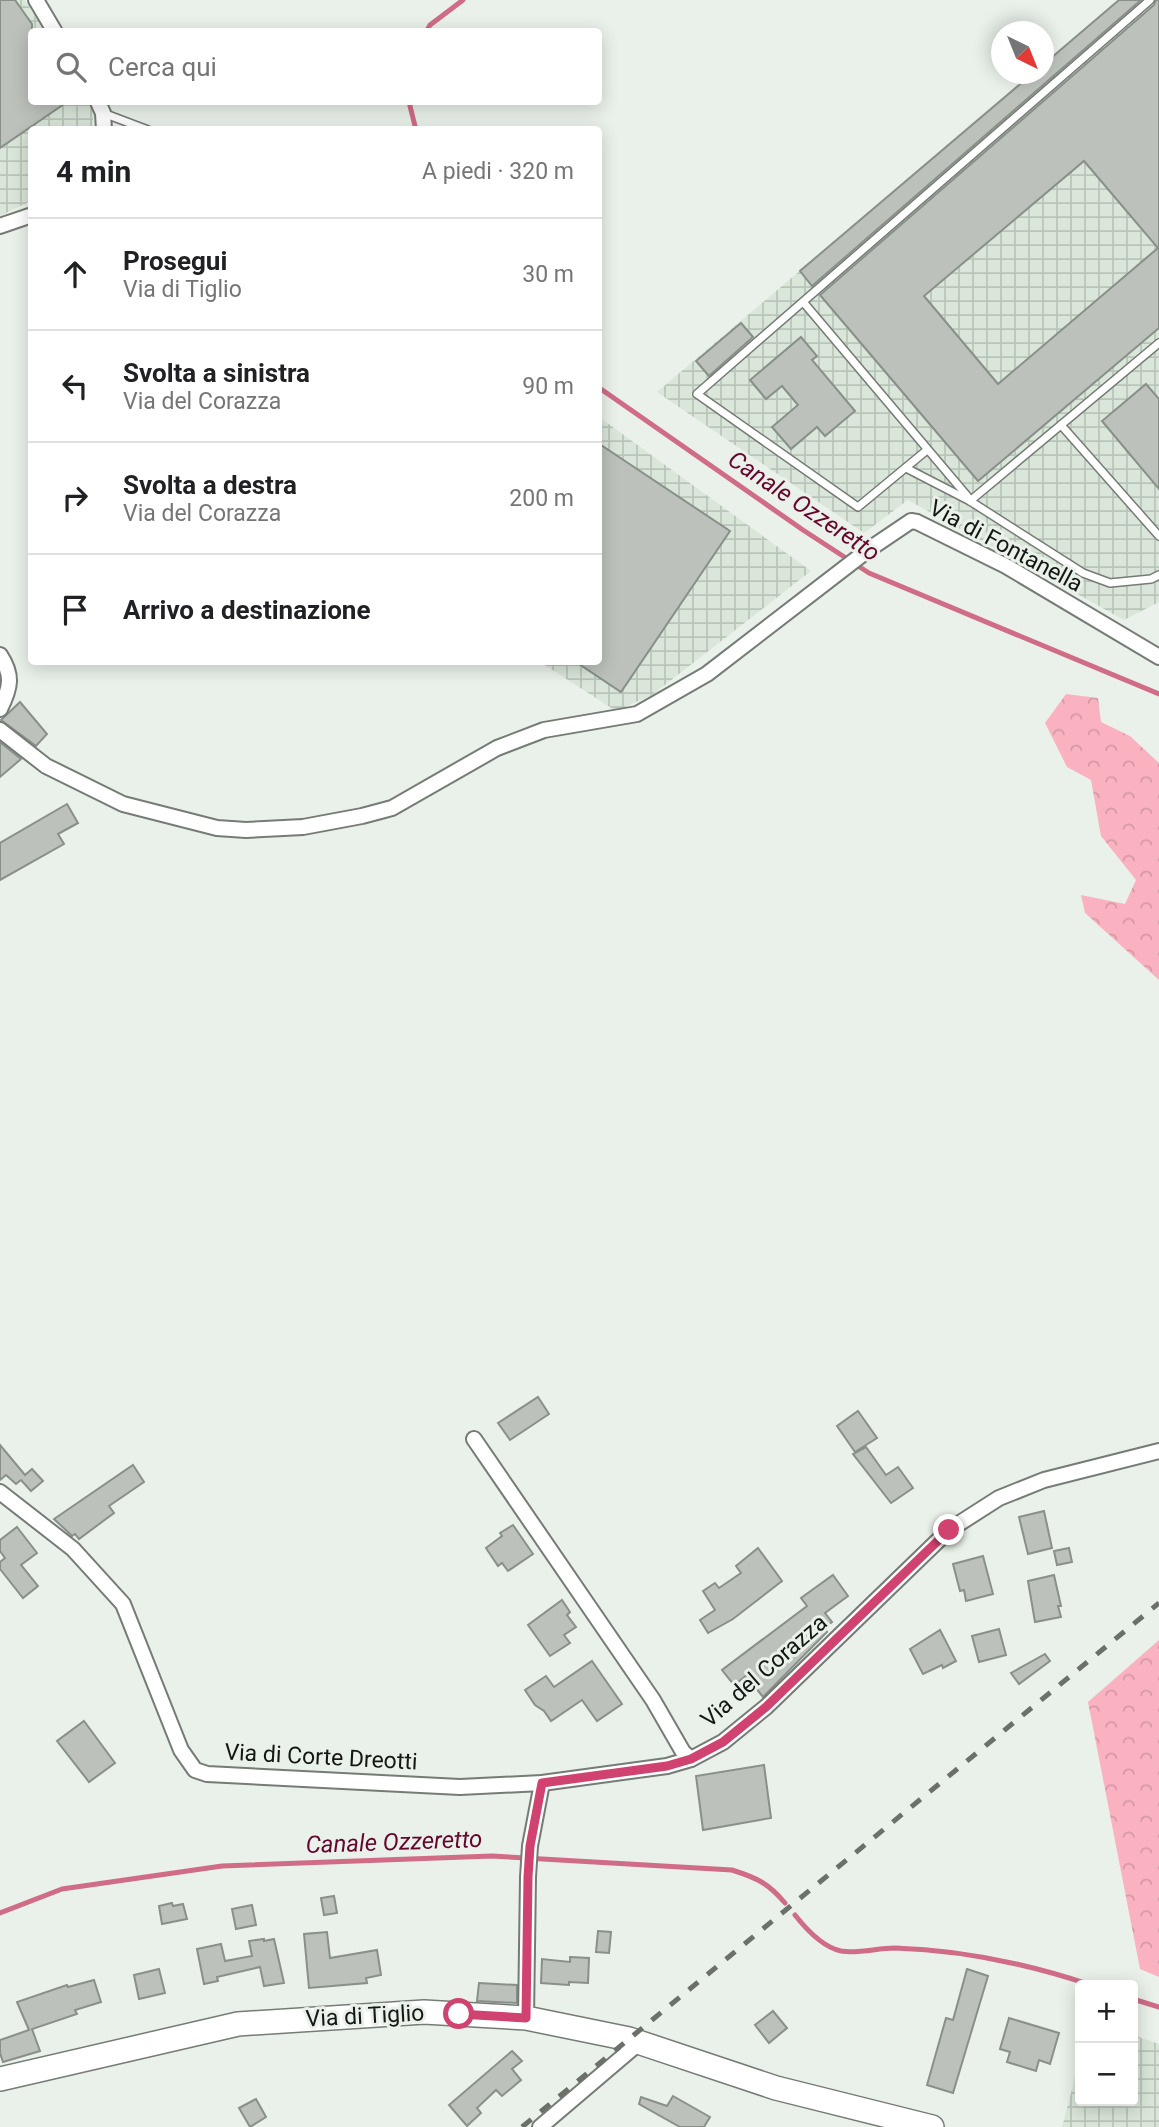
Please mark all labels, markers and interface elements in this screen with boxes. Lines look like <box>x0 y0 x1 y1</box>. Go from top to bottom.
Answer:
north arrow <box>991 21 1054 84</box>
search box <box>28 28 602 105</box>
icon: search <box>52 48 90 86</box>
text: Cerca qui <box>108 52 217 82</box>
text: 4 min <box>56 154 131 189</box>
text: A piedi · 320 m <box>422 158 574 185</box>
text: Prosegui <box>123 246 227 276</box>
icon: ahead <box>56 255 94 293</box>
text: 30 m <box>522 261 574 288</box>
text: Via di Tiglio <box>123 276 242 303</box>
text: Svolta a sinistra <box>123 358 310 388</box>
icon: left <box>56 367 94 405</box>
text: 90 m <box>522 373 574 400</box>
text: Via del Corazza <box>123 388 281 415</box>
water label: Canale Ozzeretto <box>723 445 885 567</box>
text: Svolta a destra <box>123 470 297 500</box>
icon: right <box>56 479 94 517</box>
text: 200 m <box>509 485 574 512</box>
street label: Via di Fontanella <box>925 494 1087 598</box>
text: Via del Corazza <box>123 500 281 527</box>
icon: arrive <box>56 591 94 629</box>
text: Arrivo a destinazione <box>123 595 370 625</box>
route end <box>933 1514 964 1545</box>
street label: Via del Corazza <box>695 1609 833 1733</box>
street label: Via di Corte Dreotti <box>224 1738 418 1776</box>
water label: Canale Ozzeretto <box>305 1825 483 1859</box>
map controls <box>1075 1980 1138 2106</box>
button: + <box>1075 1980 1138 2043</box>
route start <box>443 1998 474 2029</box>
street label: Via di Tiglio <box>305 1999 425 2033</box>
button: − <box>1075 2043 1138 2106</box>

